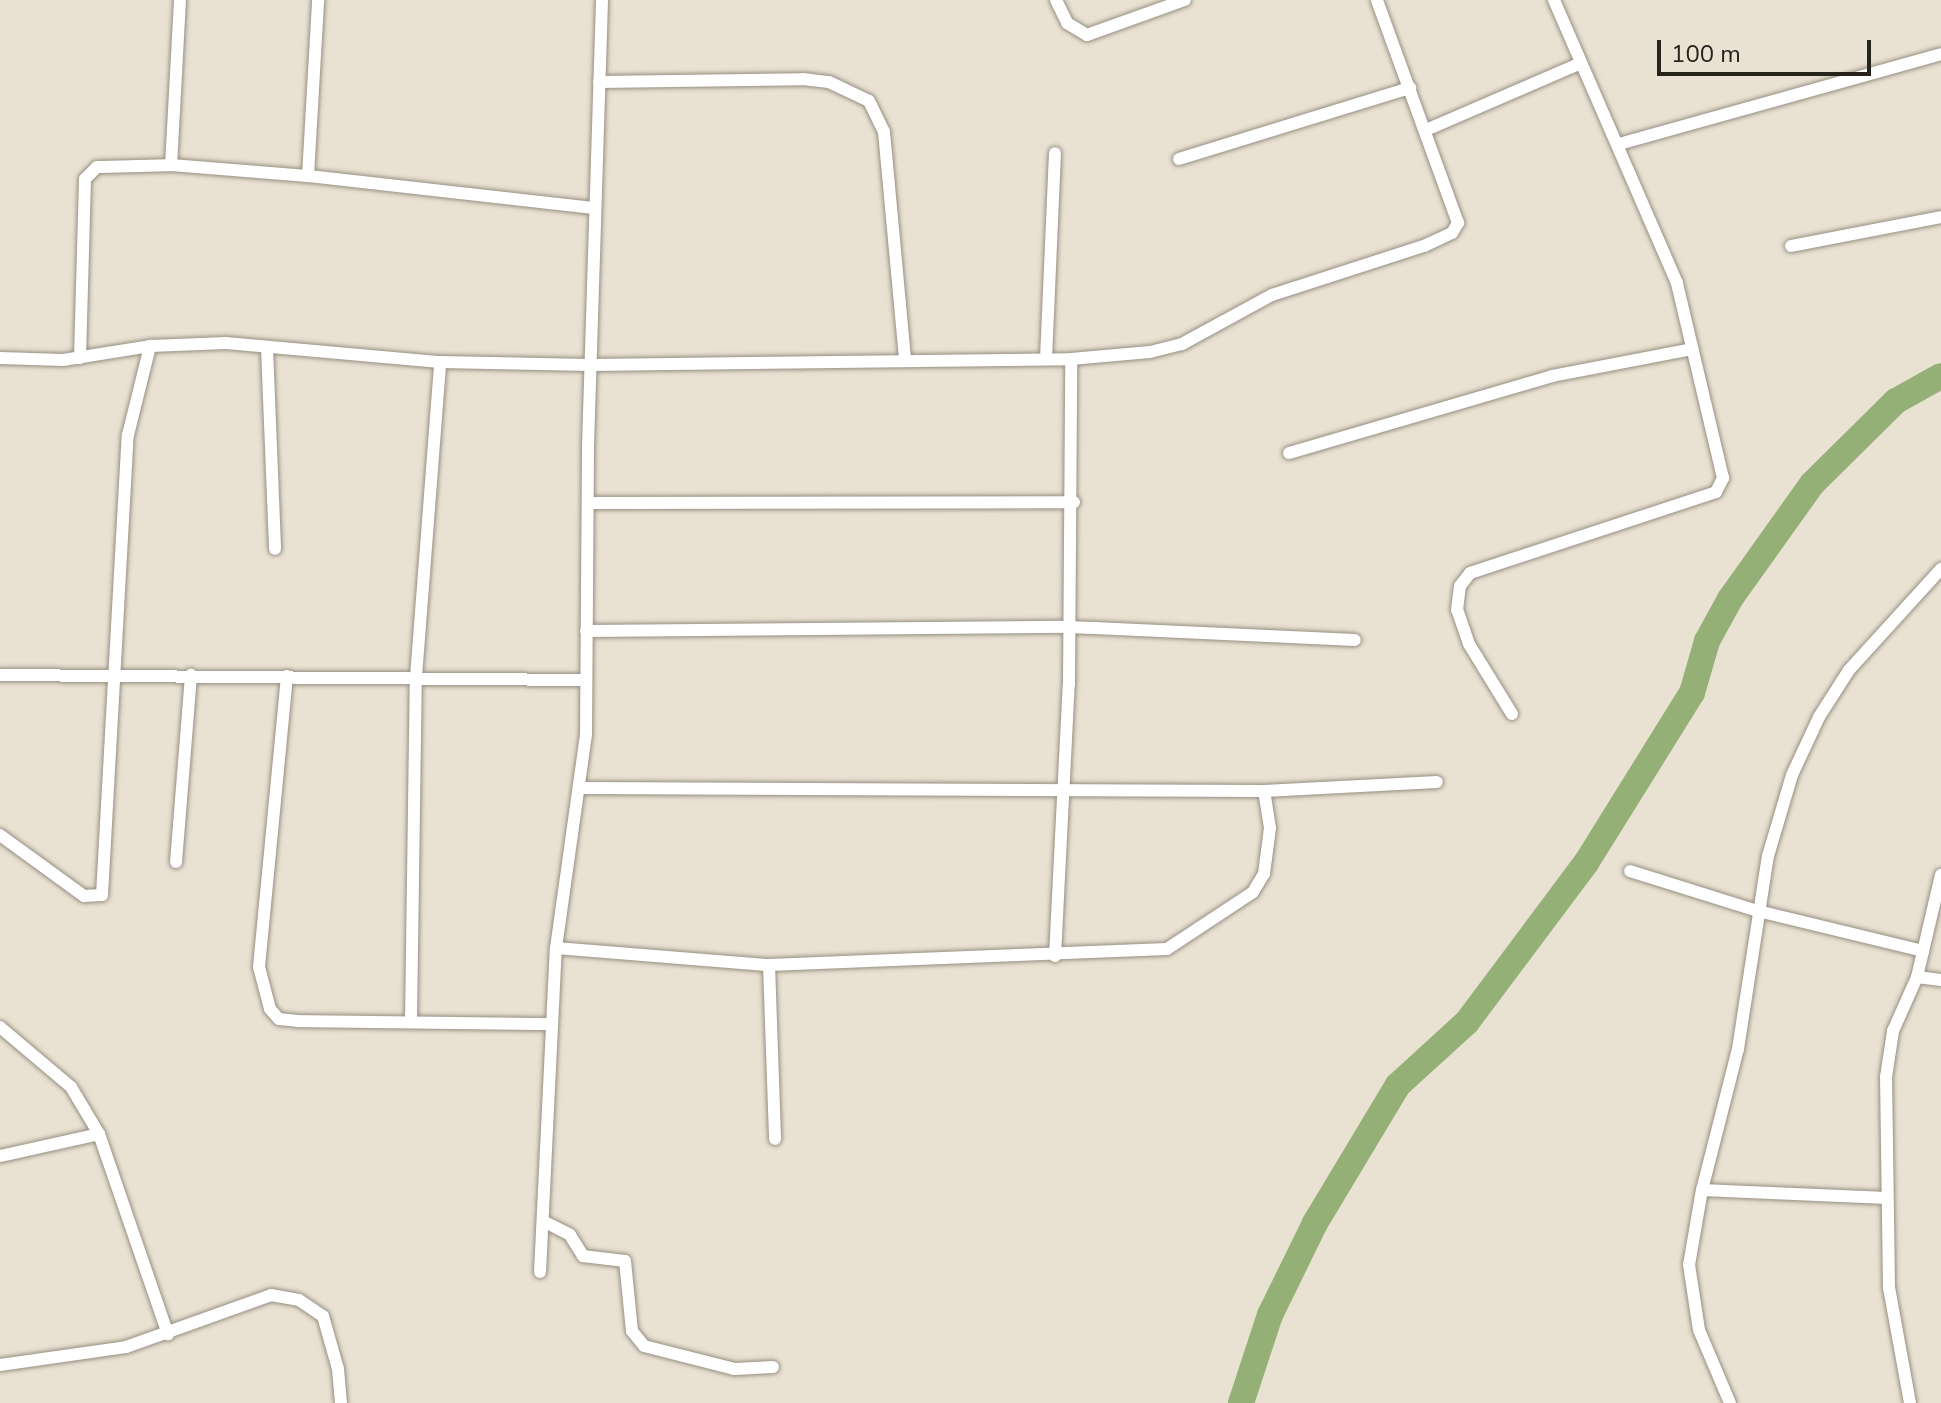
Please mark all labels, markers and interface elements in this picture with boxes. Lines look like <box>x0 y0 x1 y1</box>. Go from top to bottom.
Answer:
scale bar <box>1661 24 1875 74</box>
text: 100 m <box>1671 38 1741 70</box>

